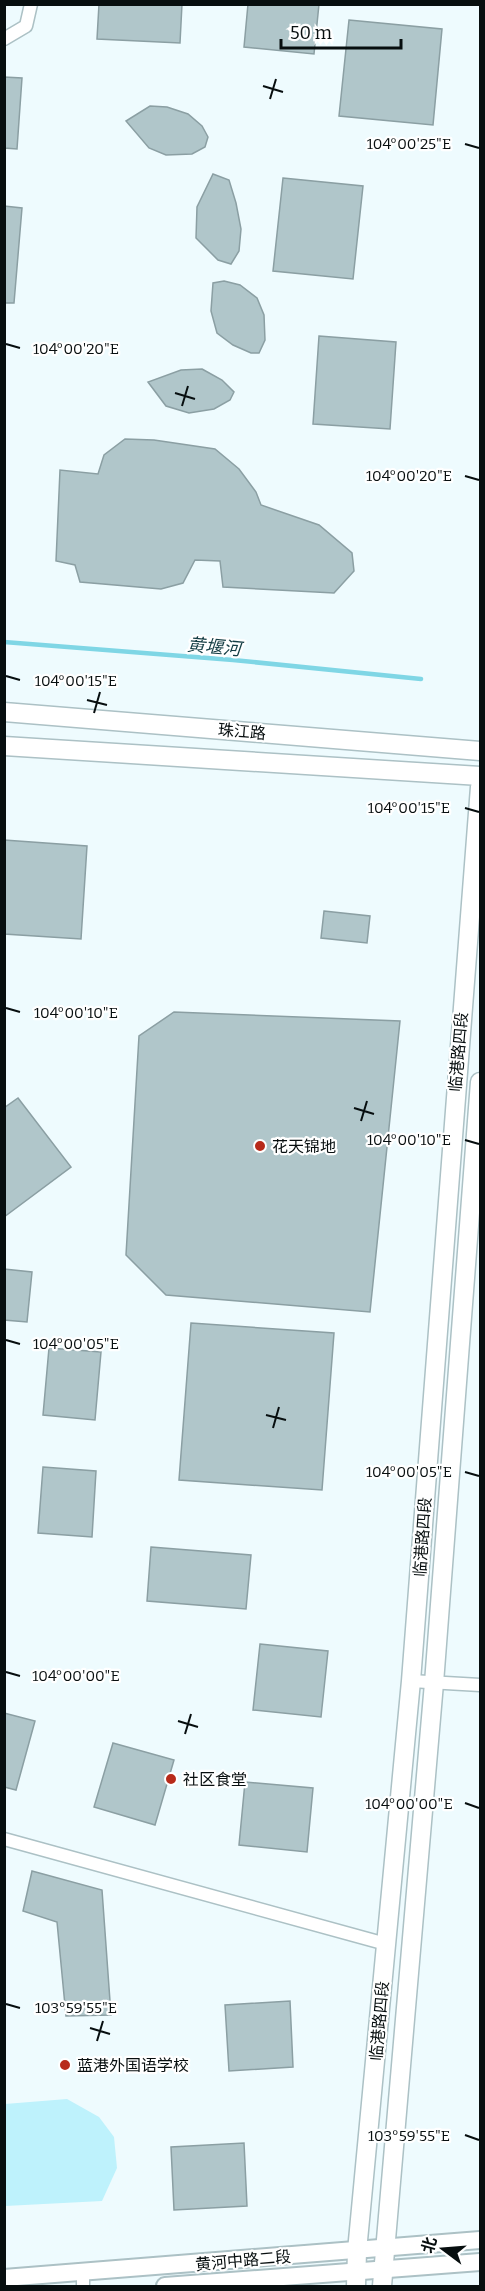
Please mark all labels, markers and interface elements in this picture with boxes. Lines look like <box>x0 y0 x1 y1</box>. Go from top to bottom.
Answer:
scale bar <box>281 12 401 50</box>
text: 50 m <box>290 22 332 44</box>
text: 104°00'25"E <box>367 135 451 153</box>
text: 104°00'20"E <box>33 340 119 358</box>
text: 104°00'20"E <box>366 467 452 485</box>
water label: 黄堰河 <box>186 634 245 661</box>
text: 104°00'15"E <box>35 672 117 690</box>
street label: 珠江路 <box>217 720 267 743</box>
text: 104°00'15"E <box>368 799 450 817</box>
text: 104°00'10"E <box>34 1004 118 1022</box>
street label: 临港路四段 <box>446 1011 471 1093</box>
text: 104°00'10"E <box>367 1131 451 1149</box>
place label: 花天锦地 <box>272 1137 336 1156</box>
marker: 花天锦地 <box>253 1139 267 1153</box>
text: 104°00'05"E <box>33 1335 119 1353</box>
text: 104°00'05"E <box>366 1463 452 1481</box>
street label: 临港路四段 <box>410 1496 435 1578</box>
text: 104°00'00"E <box>32 1667 120 1685</box>
place label: 社区食堂 <box>183 1770 247 1789</box>
marker: 社区食堂 <box>164 1772 178 1786</box>
text: 104°00'00"E <box>365 1795 453 1813</box>
street label: 临港路四段 <box>367 1980 392 2062</box>
text: 103°59'55"E <box>35 1999 117 2017</box>
place label: 蓝港外国语学校 <box>77 2056 189 2075</box>
marker: 蓝港外国语学校 <box>58 2058 72 2072</box>
text: 103°59'55"E <box>368 2127 450 2145</box>
north arrow <box>413 2219 473 2279</box>
text: 北 <box>418 2235 440 2255</box>
street label: 黄河中路二段 <box>194 2247 292 2274</box>

